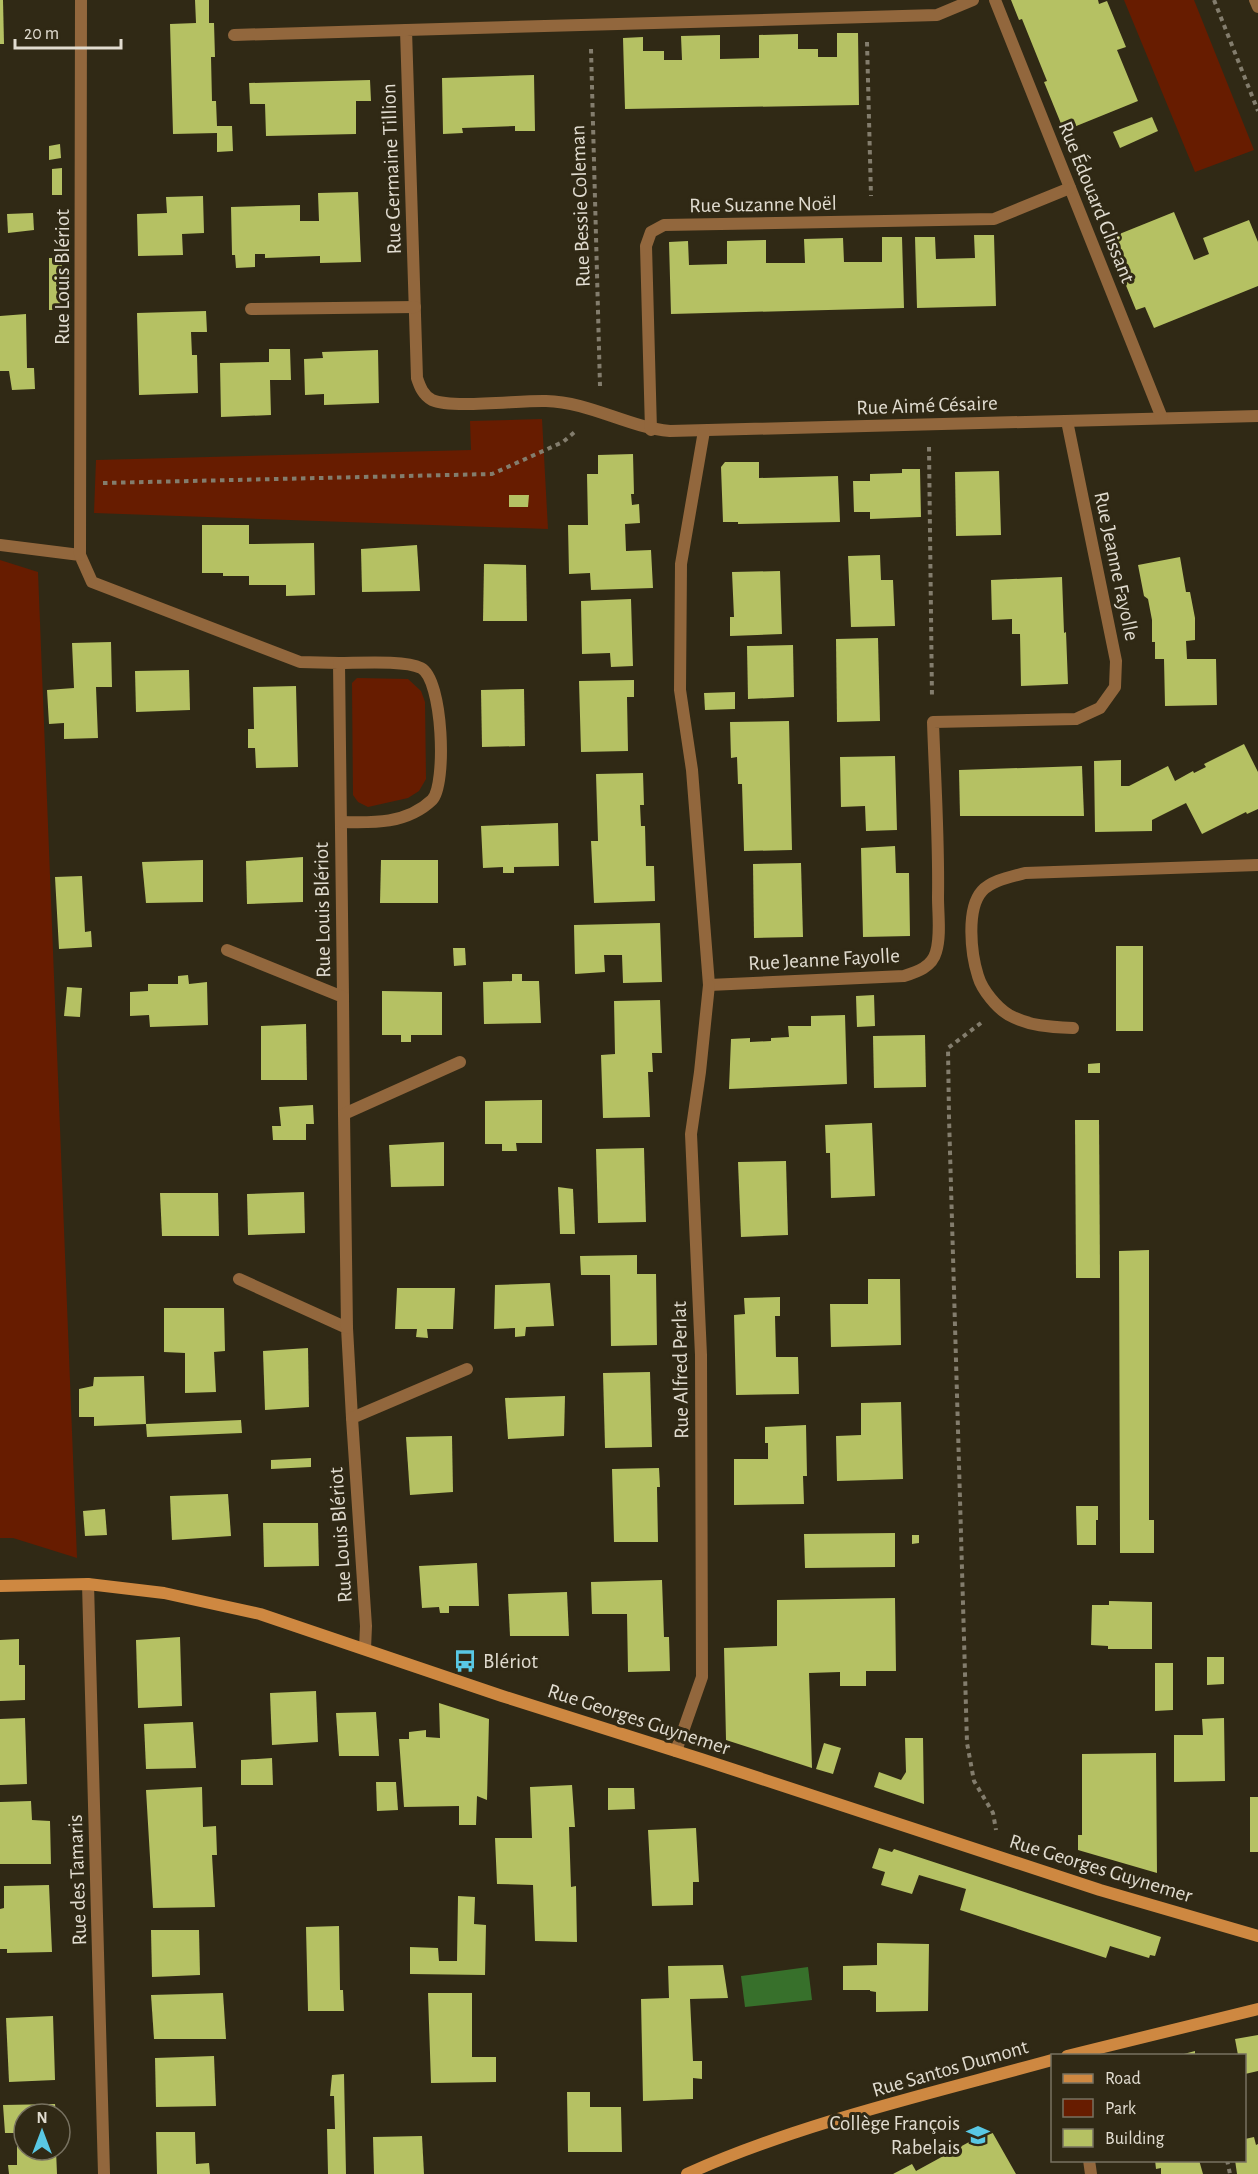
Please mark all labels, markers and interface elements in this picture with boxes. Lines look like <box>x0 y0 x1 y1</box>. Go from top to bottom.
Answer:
scale bar <box>15 12 122 50</box>
text: 20 m <box>24 25 59 43</box>
street label: Rue Germaine Tillion <box>378 83 405 255</box>
street label: Rue Édouard Glissant <box>1055 118 1141 286</box>
street label: Rue Bessie Coleman <box>567 124 594 288</box>
street label: Rue Suzanne Noël <box>689 193 837 216</box>
street label: Rue Louis Blériot <box>52 209 73 345</box>
street label: Rue Aimé Césaire <box>856 393 998 418</box>
street label: Rue Jeanne Fayolle <box>1090 490 1143 643</box>
street label: Rue Louis Blériot <box>311 842 334 978</box>
street label: Rue Jeanne Fayolle <box>748 945 900 974</box>
street label: Rue Alfred Perlat <box>669 1301 692 1439</box>
street label: Rue Louis Blériot <box>325 1466 356 1603</box>
bus stop icon: Blériot <box>452 1648 478 1674</box>
place label: Blériot <box>483 1651 538 1672</box>
street label: Rue Georges Guynemer <box>545 1680 733 1759</box>
street label: Rue des Tamaris <box>65 1814 90 1946</box>
street label: Rue Georges Guynemer <box>1007 1831 1195 1906</box>
street label: Rue Santos Dumont <box>870 2036 1031 2101</box>
legend <box>1051 2054 1246 2162</box>
text: Road <box>1105 2070 1141 2088</box>
text: Park <box>1105 2100 1137 2118</box>
north arrow <box>12 2102 72 2162</box>
text: N <box>36 2110 48 2126</box>
place label: Collège François Rabelais <box>829 2113 960 2158</box>
school or university icon: Collège François Rabelais <box>965 2122 991 2148</box>
text: Building <box>1105 2130 1165 2148</box>

